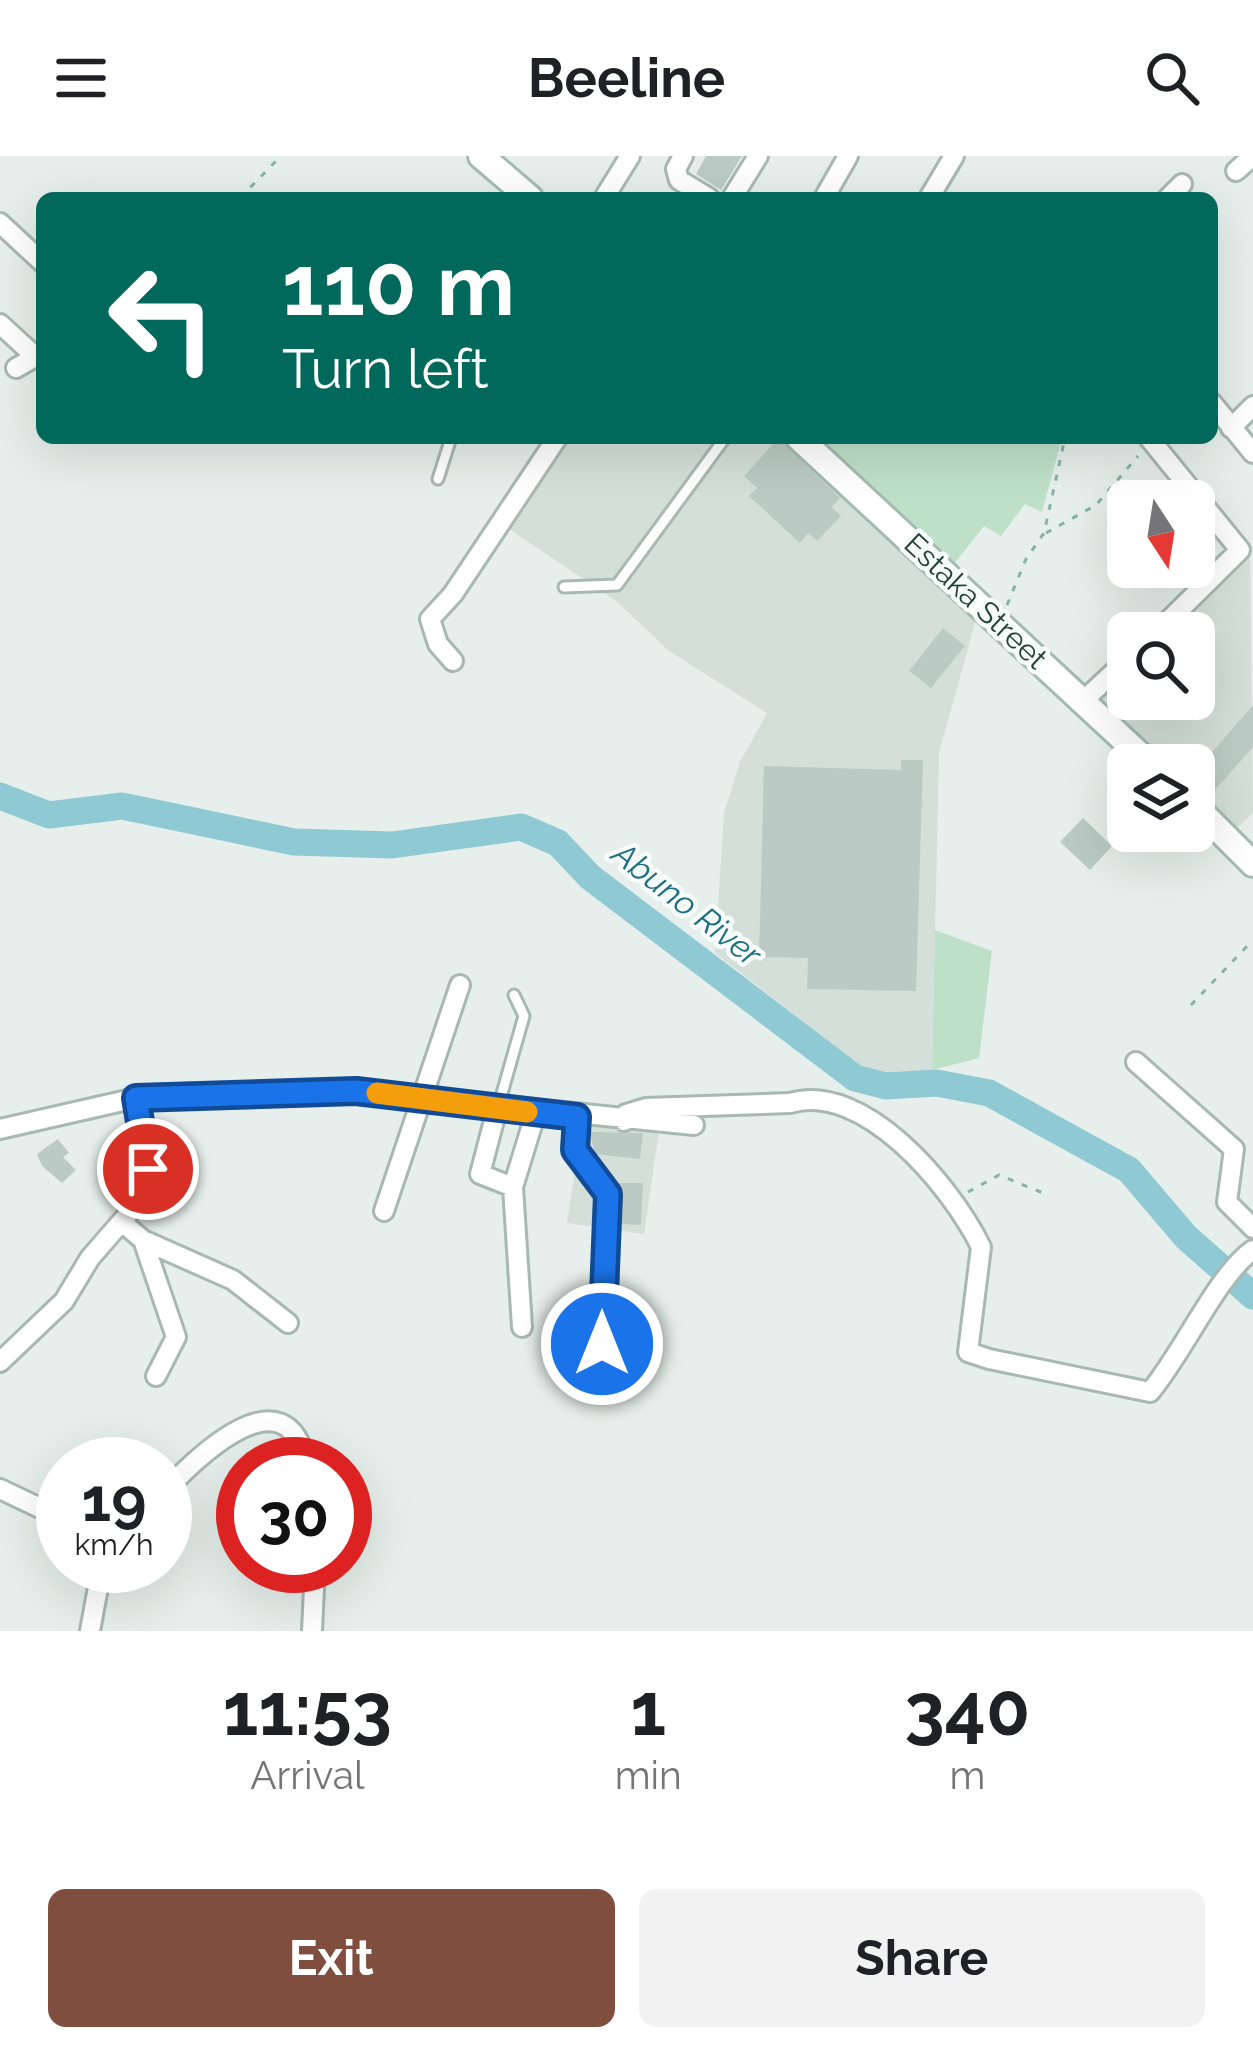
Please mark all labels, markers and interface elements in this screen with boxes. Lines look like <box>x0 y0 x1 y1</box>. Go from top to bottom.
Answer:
icon: menu <box>48 45 114 111</box>
icon: search <box>1139 45 1205 111</box>
text: Beeline <box>528 46 725 110</box>
text: 110 m <box>282 236 515 335</box>
icon: left <box>84 240 240 396</box>
text: Turn left <box>282 337 489 401</box>
north arrow <box>1107 480 1215 588</box>
map controls <box>1107 480 1215 852</box>
street label: Estaka Street <box>897 526 1055 676</box>
button: search <box>1107 612 1215 720</box>
button: layers <box>1107 744 1215 852</box>
water label: Abuno River <box>603 833 770 975</box>
pin <box>97 1118 199 1220</box>
icon: arrive <box>115 1136 181 1202</box>
position arrow <box>539 1281 665 1407</box>
speed limit sign: 30 <box>216 1437 372 1593</box>
text: 19 <box>82 1465 146 1535</box>
text: km/h <box>74 1527 154 1562</box>
text: 11:53 <box>223 1667 392 1752</box>
text: 1 <box>630 1667 666 1752</box>
text: 340 <box>905 1667 1030 1752</box>
text: Arrival <box>250 1752 365 1798</box>
text: min <box>615 1752 682 1798</box>
text: m <box>949 1752 985 1798</box>
button: Exit <box>48 1889 615 2027</box>
button: Share <box>639 1889 1205 2027</box>

